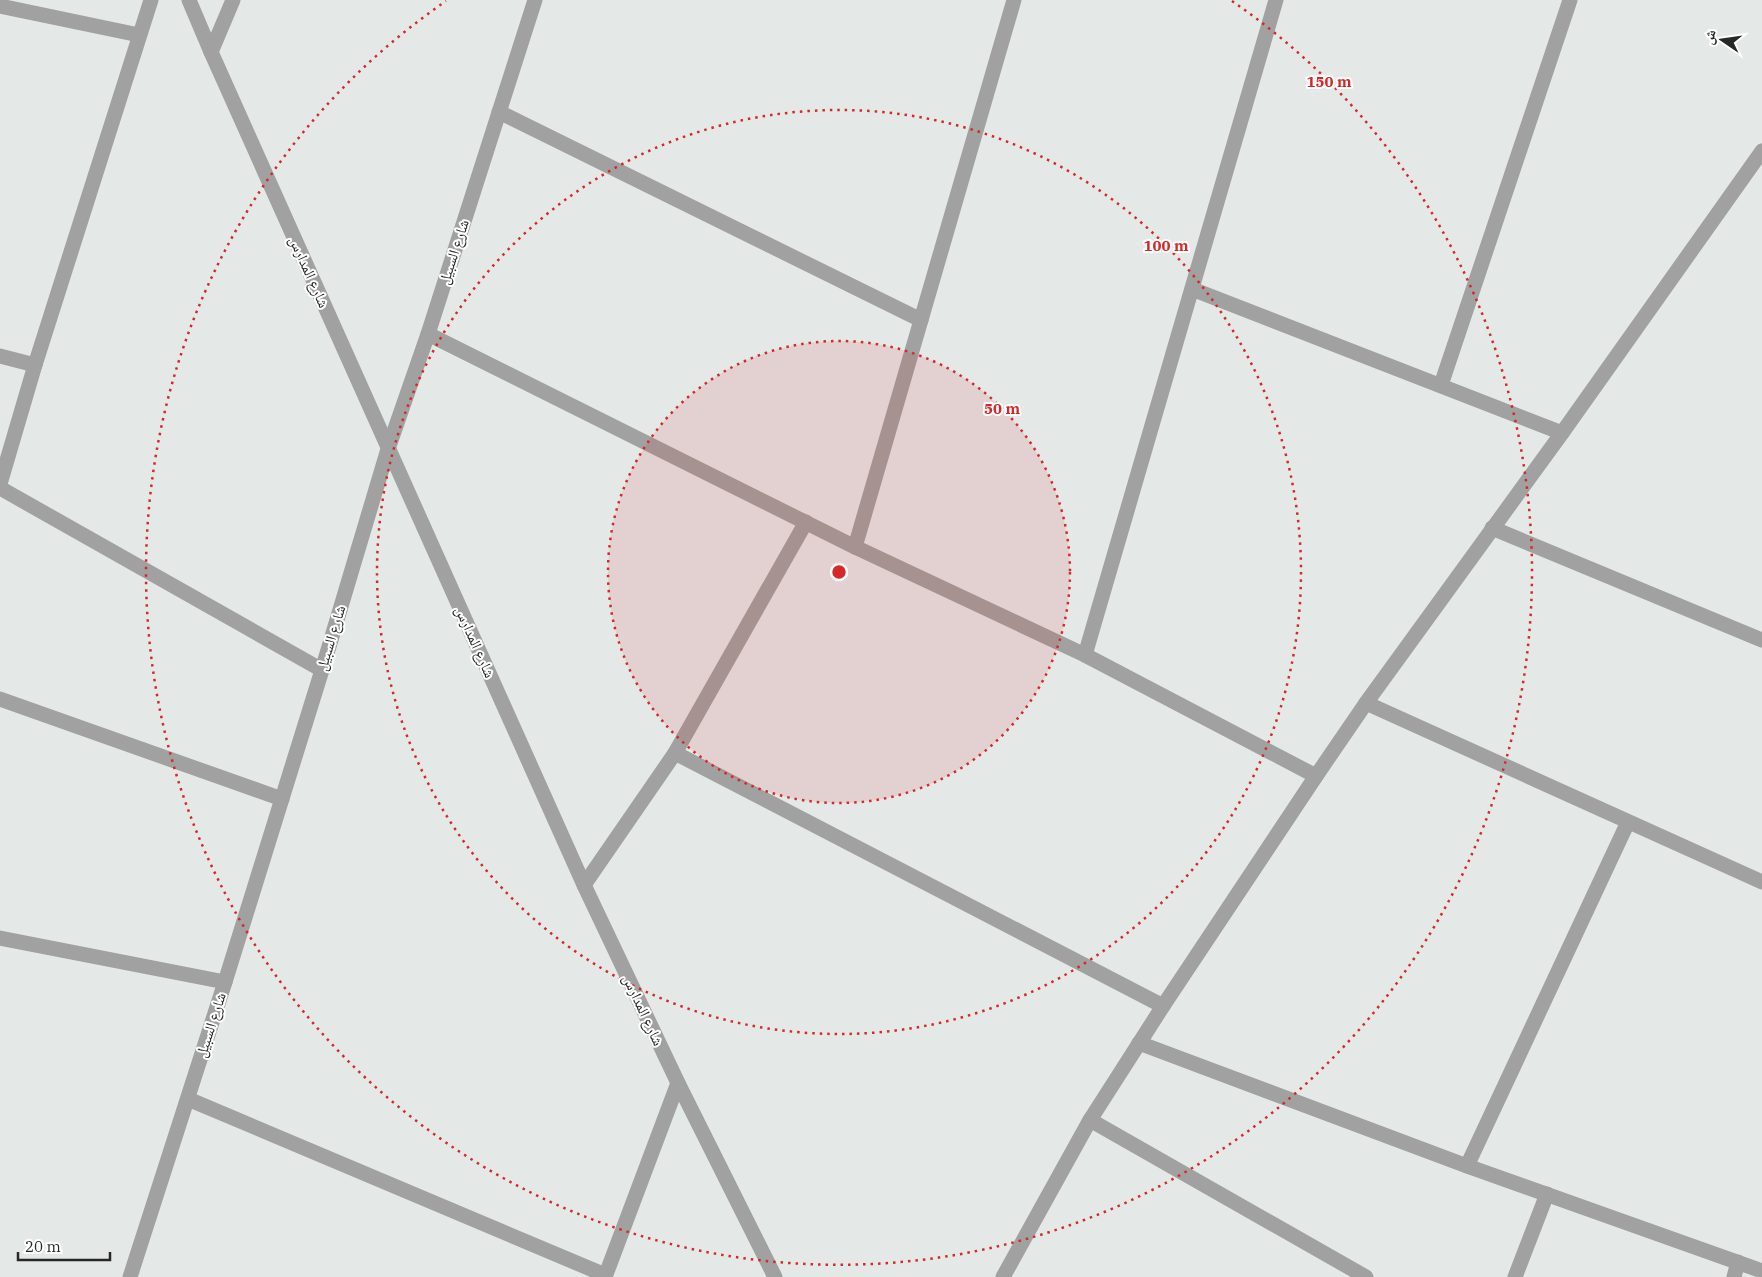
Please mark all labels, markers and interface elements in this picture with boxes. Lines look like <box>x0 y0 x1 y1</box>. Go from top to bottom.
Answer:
north arrow <box>1697 15 1747 65</box>
text: ش <box>1699 28 1720 46</box>
text: 150 m <box>1306 72 1352 91</box>
street label: شارع السبيل <box>434 217 474 287</box>
street label: شارع المدارس <box>284 233 334 311</box>
text: 100 m <box>1143 236 1189 255</box>
text: 50 m <box>984 399 1020 418</box>
centre of rings <box>830 563 848 581</box>
street label: شارع السبيل <box>312 603 350 673</box>
street label: شارع المدارس <box>450 603 500 681</box>
street label: شارع المدارس <box>618 971 668 1049</box>
street label: شارع السبيل <box>191 990 231 1060</box>
scale bar <box>18 1230 110 1262</box>
text: 20 m <box>25 1237 61 1256</box>

